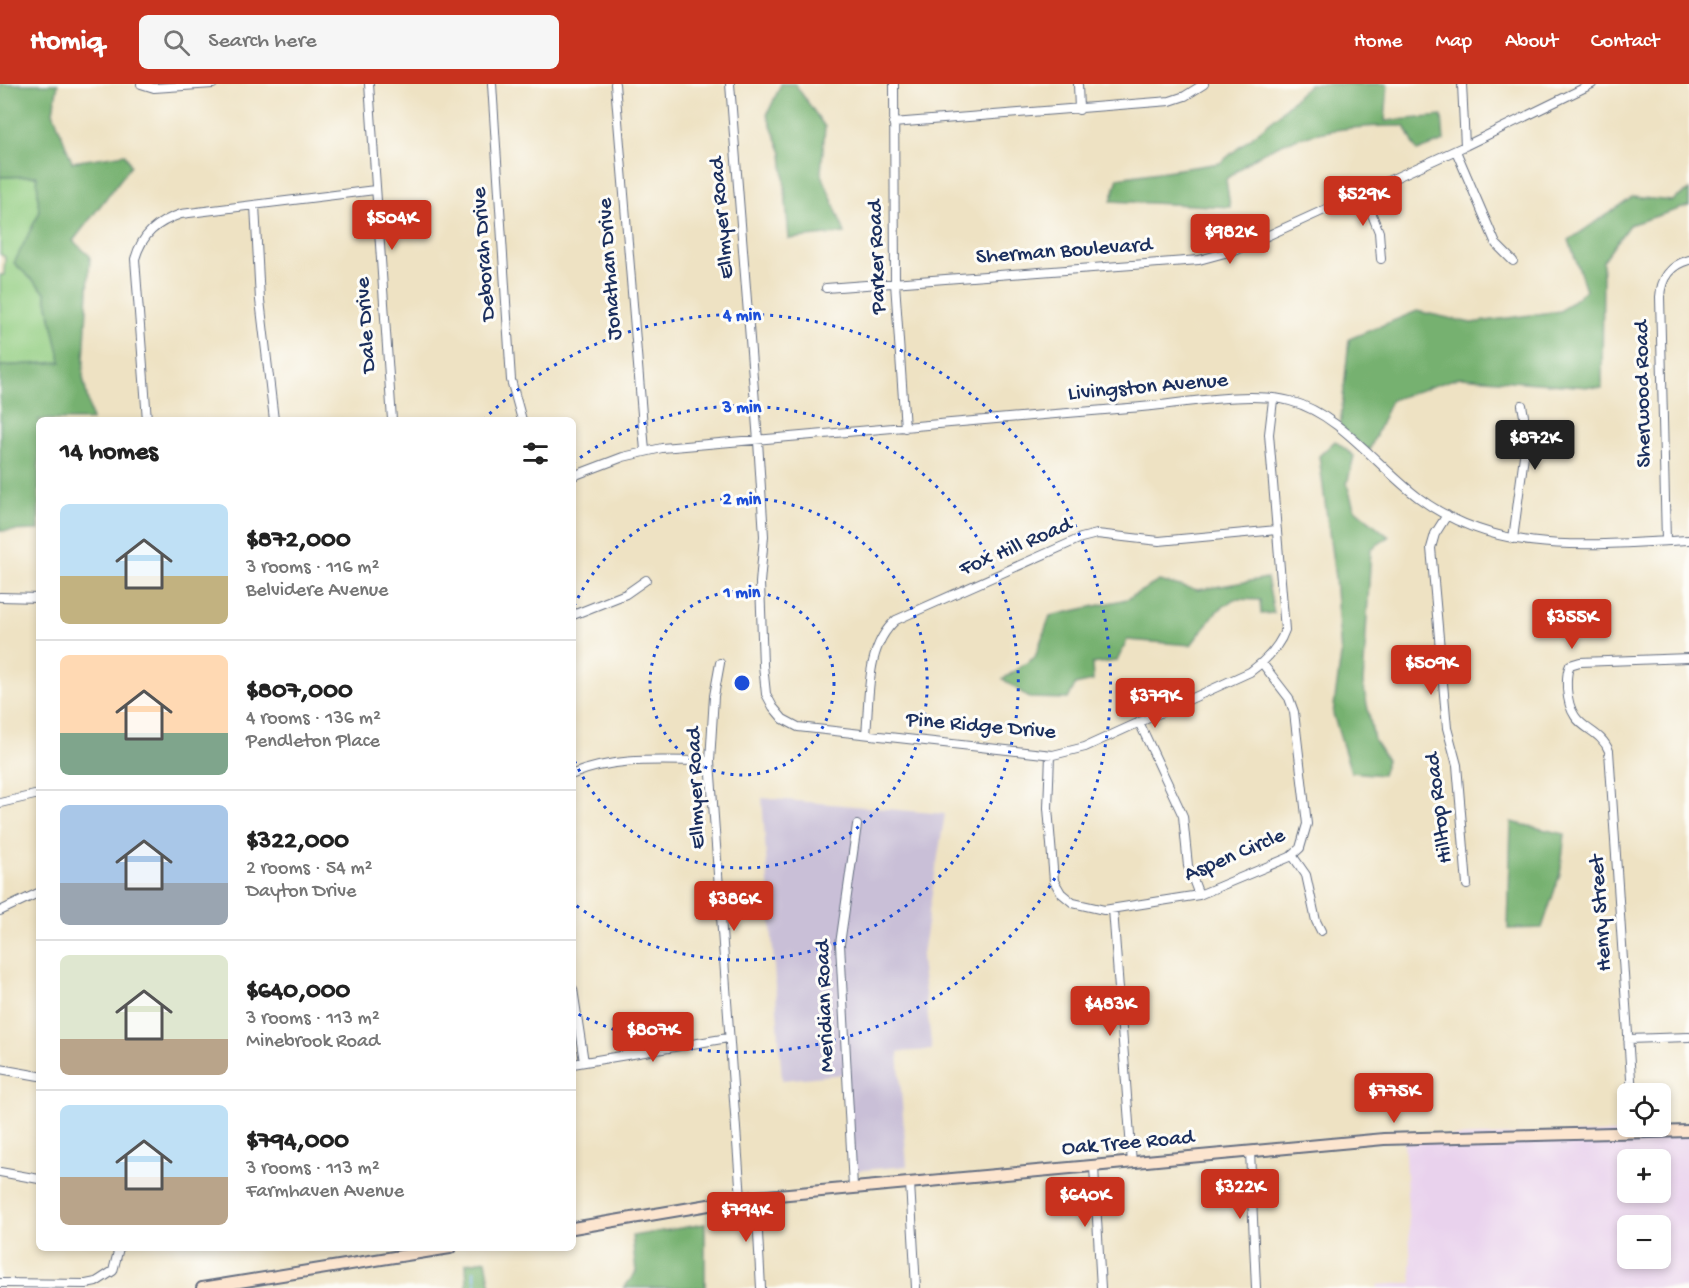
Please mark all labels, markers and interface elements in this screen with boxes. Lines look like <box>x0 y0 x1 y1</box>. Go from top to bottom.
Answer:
search box <box>139 15 559 69</box>
text: Homiq <box>30 26 103 59</box>
icon: search <box>160 26 193 59</box>
text: Search here <box>208 29 317 55</box>
text: Home <box>1354 30 1402 55</box>
text: Map <box>1435 30 1472 55</box>
text: About <box>1505 30 1558 55</box>
text: Contact <box>1591 30 1659 55</box>
street label: Ellmyer Road <box>705 154 741 280</box>
pin: $529K <box>1321 176 1405 227</box>
text: $529K <box>1338 184 1388 207</box>
street label: Deborah Drive <box>467 186 503 324</box>
street label: Jonathan Drive <box>593 196 629 341</box>
street label: Parker Road <box>863 197 893 316</box>
pin: $504K <box>350 200 434 251</box>
text: $504K <box>366 208 418 231</box>
pin: $982K <box>1188 214 1272 265</box>
text: $982K <box>1205 222 1255 245</box>
street label: Sherman Boulevard <box>975 233 1155 271</box>
street label: Dale Drive <box>351 276 383 376</box>
text: 4 min <box>722 306 761 327</box>
street label: Sherwood Road <box>1630 318 1658 468</box>
street label: Livingston Avenue <box>1067 368 1230 408</box>
text: 3 min <box>722 398 762 419</box>
pin: $872K <box>1493 420 1577 471</box>
text: $872K <box>1509 428 1561 451</box>
icon: filters <box>519 437 552 470</box>
text: 14 homes <box>60 438 158 469</box>
text: 2 min <box>723 490 762 511</box>
street label: Fox Hill Road <box>955 512 1078 584</box>
text: $872,000 <box>246 526 351 557</box>
icon: home <box>108 528 180 600</box>
text: 3 rooms · 116 m² <box>246 557 379 580</box>
text: Belvidere Avenue <box>246 580 388 603</box>
text: 1 min <box>723 583 761 604</box>
pin: $355K <box>1530 599 1614 650</box>
text: $355K <box>1546 607 1598 630</box>
pin: $509K <box>1389 645 1473 696</box>
text: $509K <box>1405 653 1457 676</box>
centre of rings <box>732 673 752 693</box>
text: $807,000 <box>246 677 353 708</box>
pin: $379K <box>1113 678 1197 729</box>
icon: home <box>108 679 180 751</box>
text: $379K <box>1130 686 1180 709</box>
street label: Pine Ridge Drive <box>904 707 1058 747</box>
text: 4 rooms · 136 m² <box>246 708 381 731</box>
street label: Ellmyer Road <box>682 724 712 850</box>
text: Pendleton Place <box>246 731 380 754</box>
street label: Hilltop Road <box>1420 749 1460 865</box>
street label: Aspen Circle <box>1181 823 1290 889</box>
text: $322,000 <box>246 827 349 858</box>
icon: home <box>108 829 180 901</box>
street label: Henry Street <box>1585 852 1619 972</box>
text: 2 rooms · 54 m² <box>246 858 373 881</box>
text: Dayton Drive <box>246 881 356 904</box>
pin: $386K <box>692 881 776 932</box>
text: $386K <box>708 889 760 912</box>
street label: Meridian Road <box>811 937 841 1073</box>
text: $640,000 <box>246 977 350 1008</box>
icon: home <box>108 979 180 1051</box>
pin: $483K <box>1068 986 1152 1037</box>
text: $483K <box>1085 994 1135 1017</box>
text: 3 rooms · 113 m² <box>246 1008 380 1031</box>
pin: $807K <box>611 1012 695 1063</box>
text: $807K <box>627 1020 679 1043</box>
text: Minebrook Road <box>246 1031 380 1054</box>
pin: $775K <box>1352 1073 1436 1124</box>
text: $775K <box>1368 1081 1420 1104</box>
map controls <box>1617 1083 1671 1269</box>
button: locate <box>1617 1083 1671 1137</box>
street label: Oak Tree Road <box>1061 1125 1197 1163</box>
text: $794,000 <box>246 1127 349 1158</box>
icon: home <box>108 1129 180 1201</box>
button: + <box>1617 1149 1671 1203</box>
text: 3 rooms · 113 m² <box>246 1158 380 1181</box>
pin: $322K <box>1198 1169 1282 1220</box>
pin: $640K <box>1043 1177 1127 1228</box>
text: $322K <box>1215 1177 1265 1200</box>
text: Farmhaven Avenue <box>246 1181 404 1204</box>
text: $640K <box>1060 1185 1110 1208</box>
pin: $794K <box>704 1192 788 1243</box>
text: $794K <box>721 1200 771 1223</box>
button: − <box>1617 1215 1671 1269</box>

